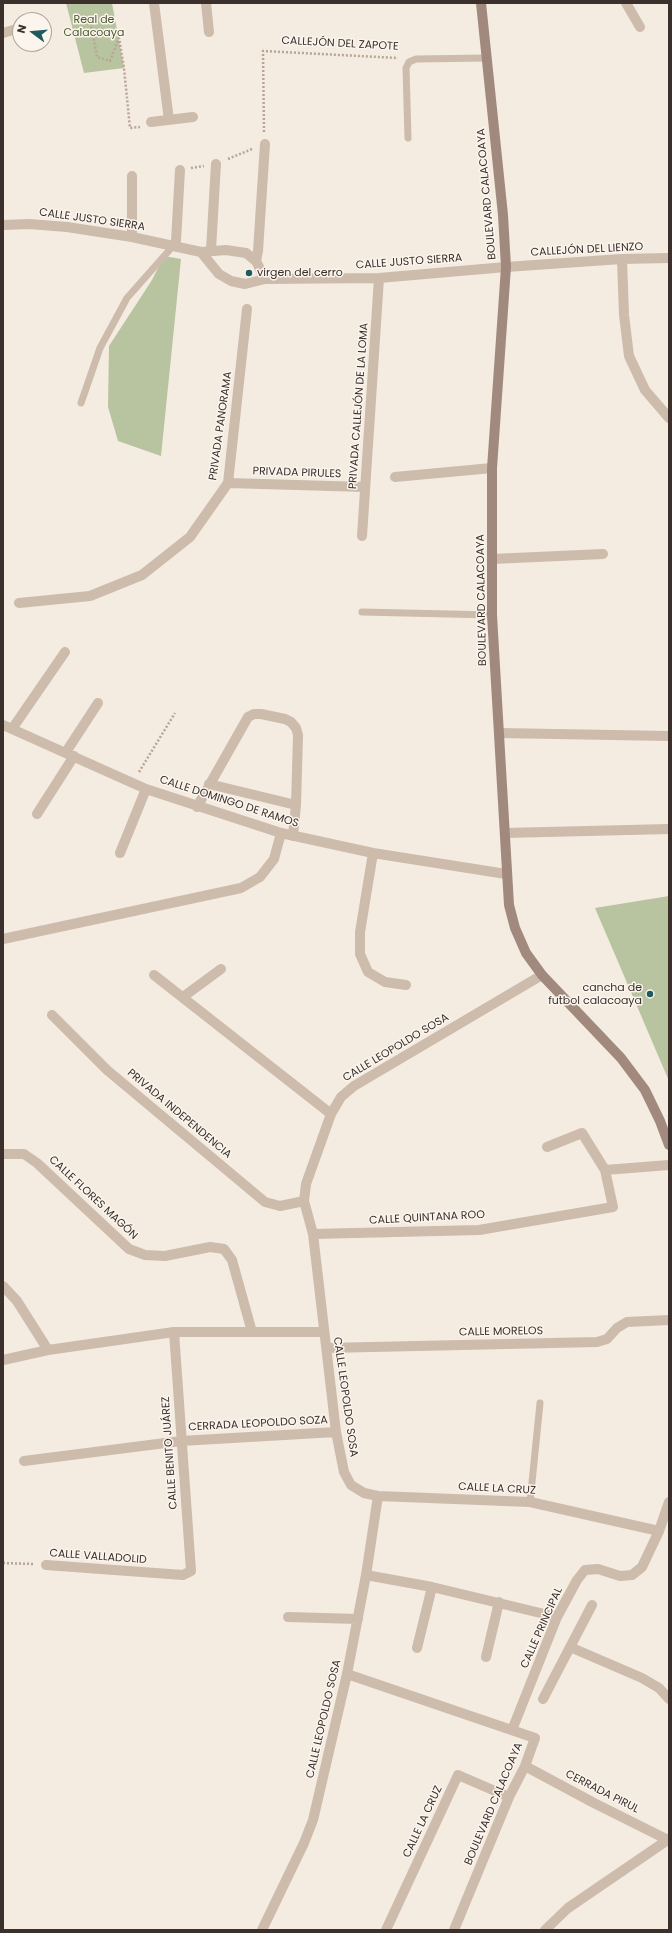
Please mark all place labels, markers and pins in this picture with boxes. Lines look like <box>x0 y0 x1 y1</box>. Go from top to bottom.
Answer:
place label: virgen del cerro <box>257 266 343 280</box>
marker: virgen del cerro <box>244 268 254 278</box>
place label: cancha de futbol calacoaya <box>548 981 642 1007</box>
marker: cancha de futbol calacoaya <box>645 989 655 999</box>

